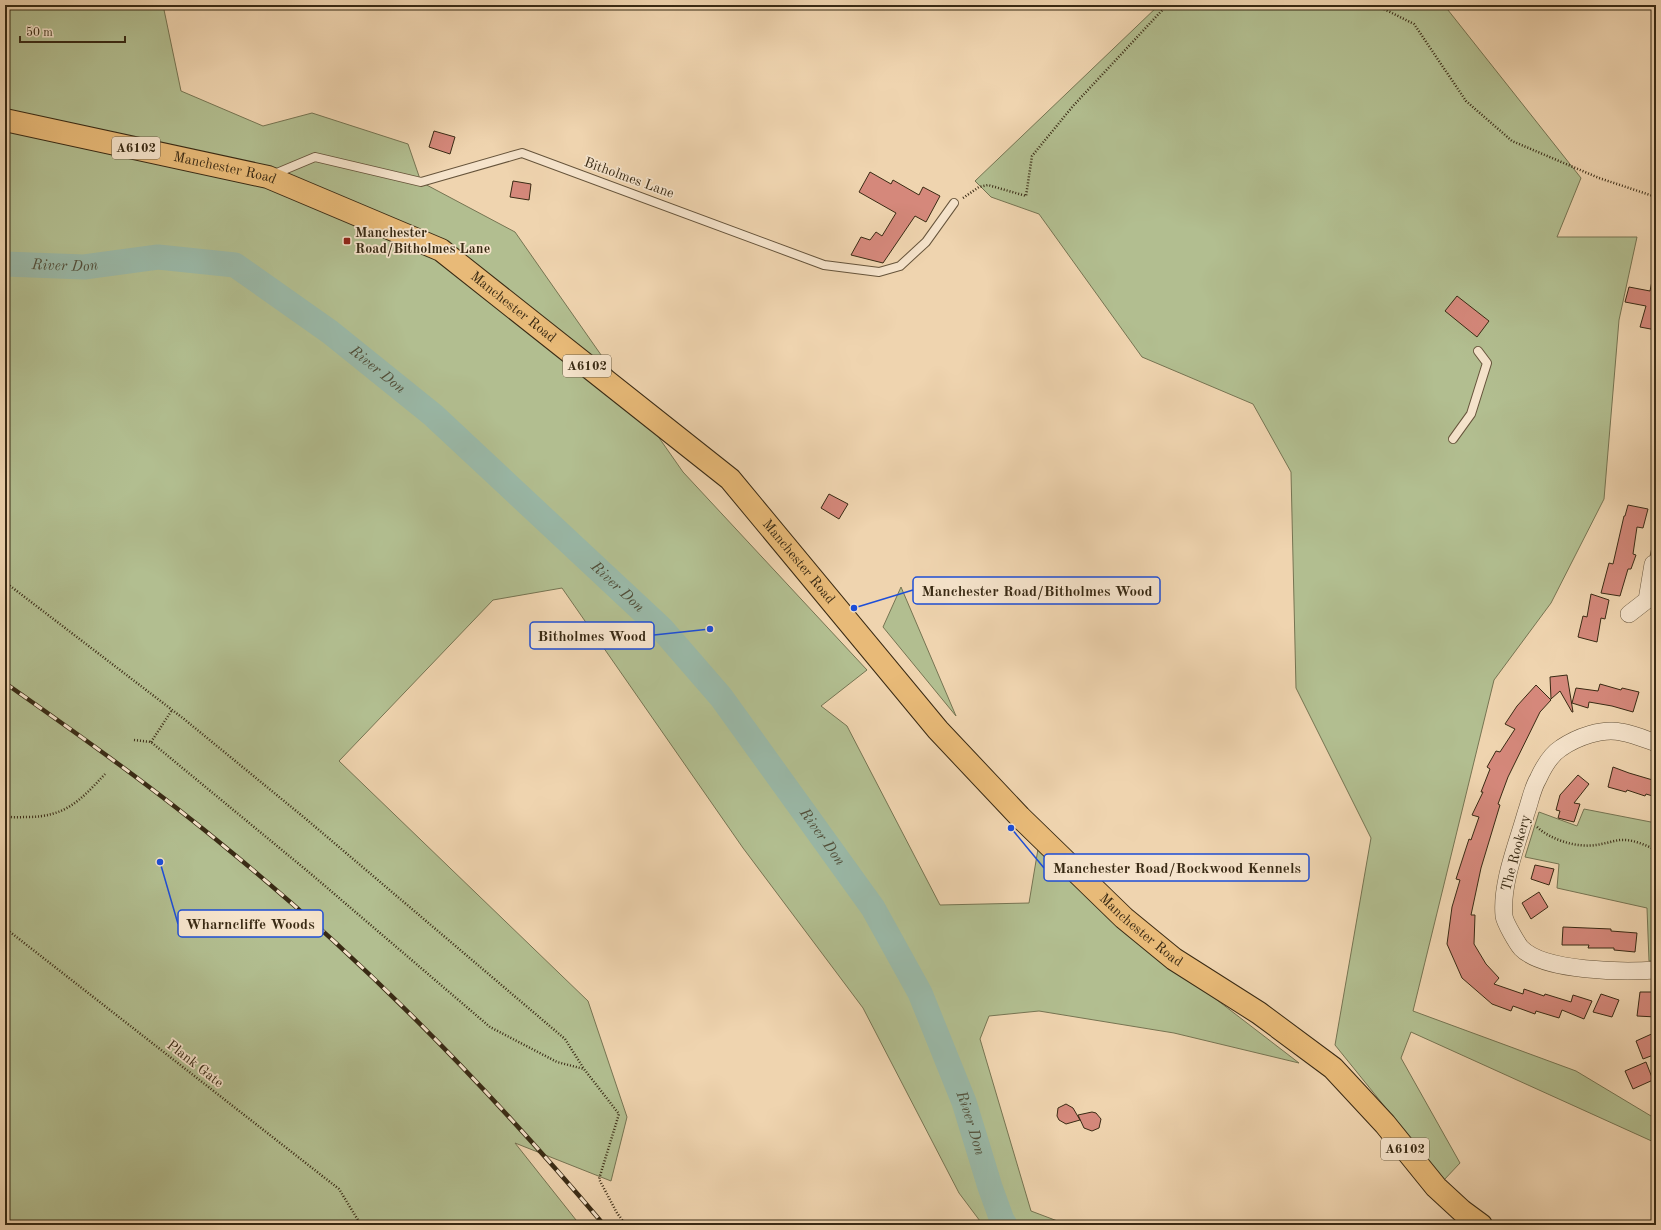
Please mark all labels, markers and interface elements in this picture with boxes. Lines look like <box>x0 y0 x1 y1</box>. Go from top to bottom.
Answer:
scale bar <box>20 18 125 44</box>
text: 50 m <box>26 26 53 39</box>
road number: A6102 <box>112 137 160 159</box>
street label: Manchester Road <box>172 150 278 187</box>
street label: Bitholmes Lane <box>582 155 676 201</box>
place label: Manchester Road/Bitholmes Lane <box>355 226 490 257</box>
marker: Manchester Road/Bitholmes Lane <box>342 236 352 246</box>
water label: River Don <box>30 257 99 275</box>
street label: Manchester Road <box>468 269 559 345</box>
water label: River Don <box>346 343 408 397</box>
road number: A6102 <box>563 355 611 377</box>
street label: Manchester Road <box>760 517 837 606</box>
water label: River Don <box>587 558 647 616</box>
callout: Manchester Road/Bitholmes Wood <box>913 577 1160 604</box>
text: Manchester Road/Bitholmes Wood <box>921 585 1153 600</box>
callout: Bitholmes Wood <box>530 622 654 649</box>
text: Bitholmes Wood <box>538 630 646 645</box>
water label: River Don <box>796 805 848 869</box>
street label: The Rookery <box>1499 813 1533 893</box>
callout: Manchester Road/Rockwood Kennels <box>1044 854 1309 881</box>
text: Manchester Road/Rockwood Kennels <box>1053 862 1301 877</box>
street label: Manchester Road <box>1097 891 1185 970</box>
callout: Wharncliffe Woods <box>178 910 323 937</box>
text: Wharncliffe Woods <box>185 918 315 933</box>
street label: Plank Gate <box>164 1038 226 1090</box>
water label: River Don <box>953 1088 987 1158</box>
road number: A6102 <box>1381 1138 1429 1160</box>

